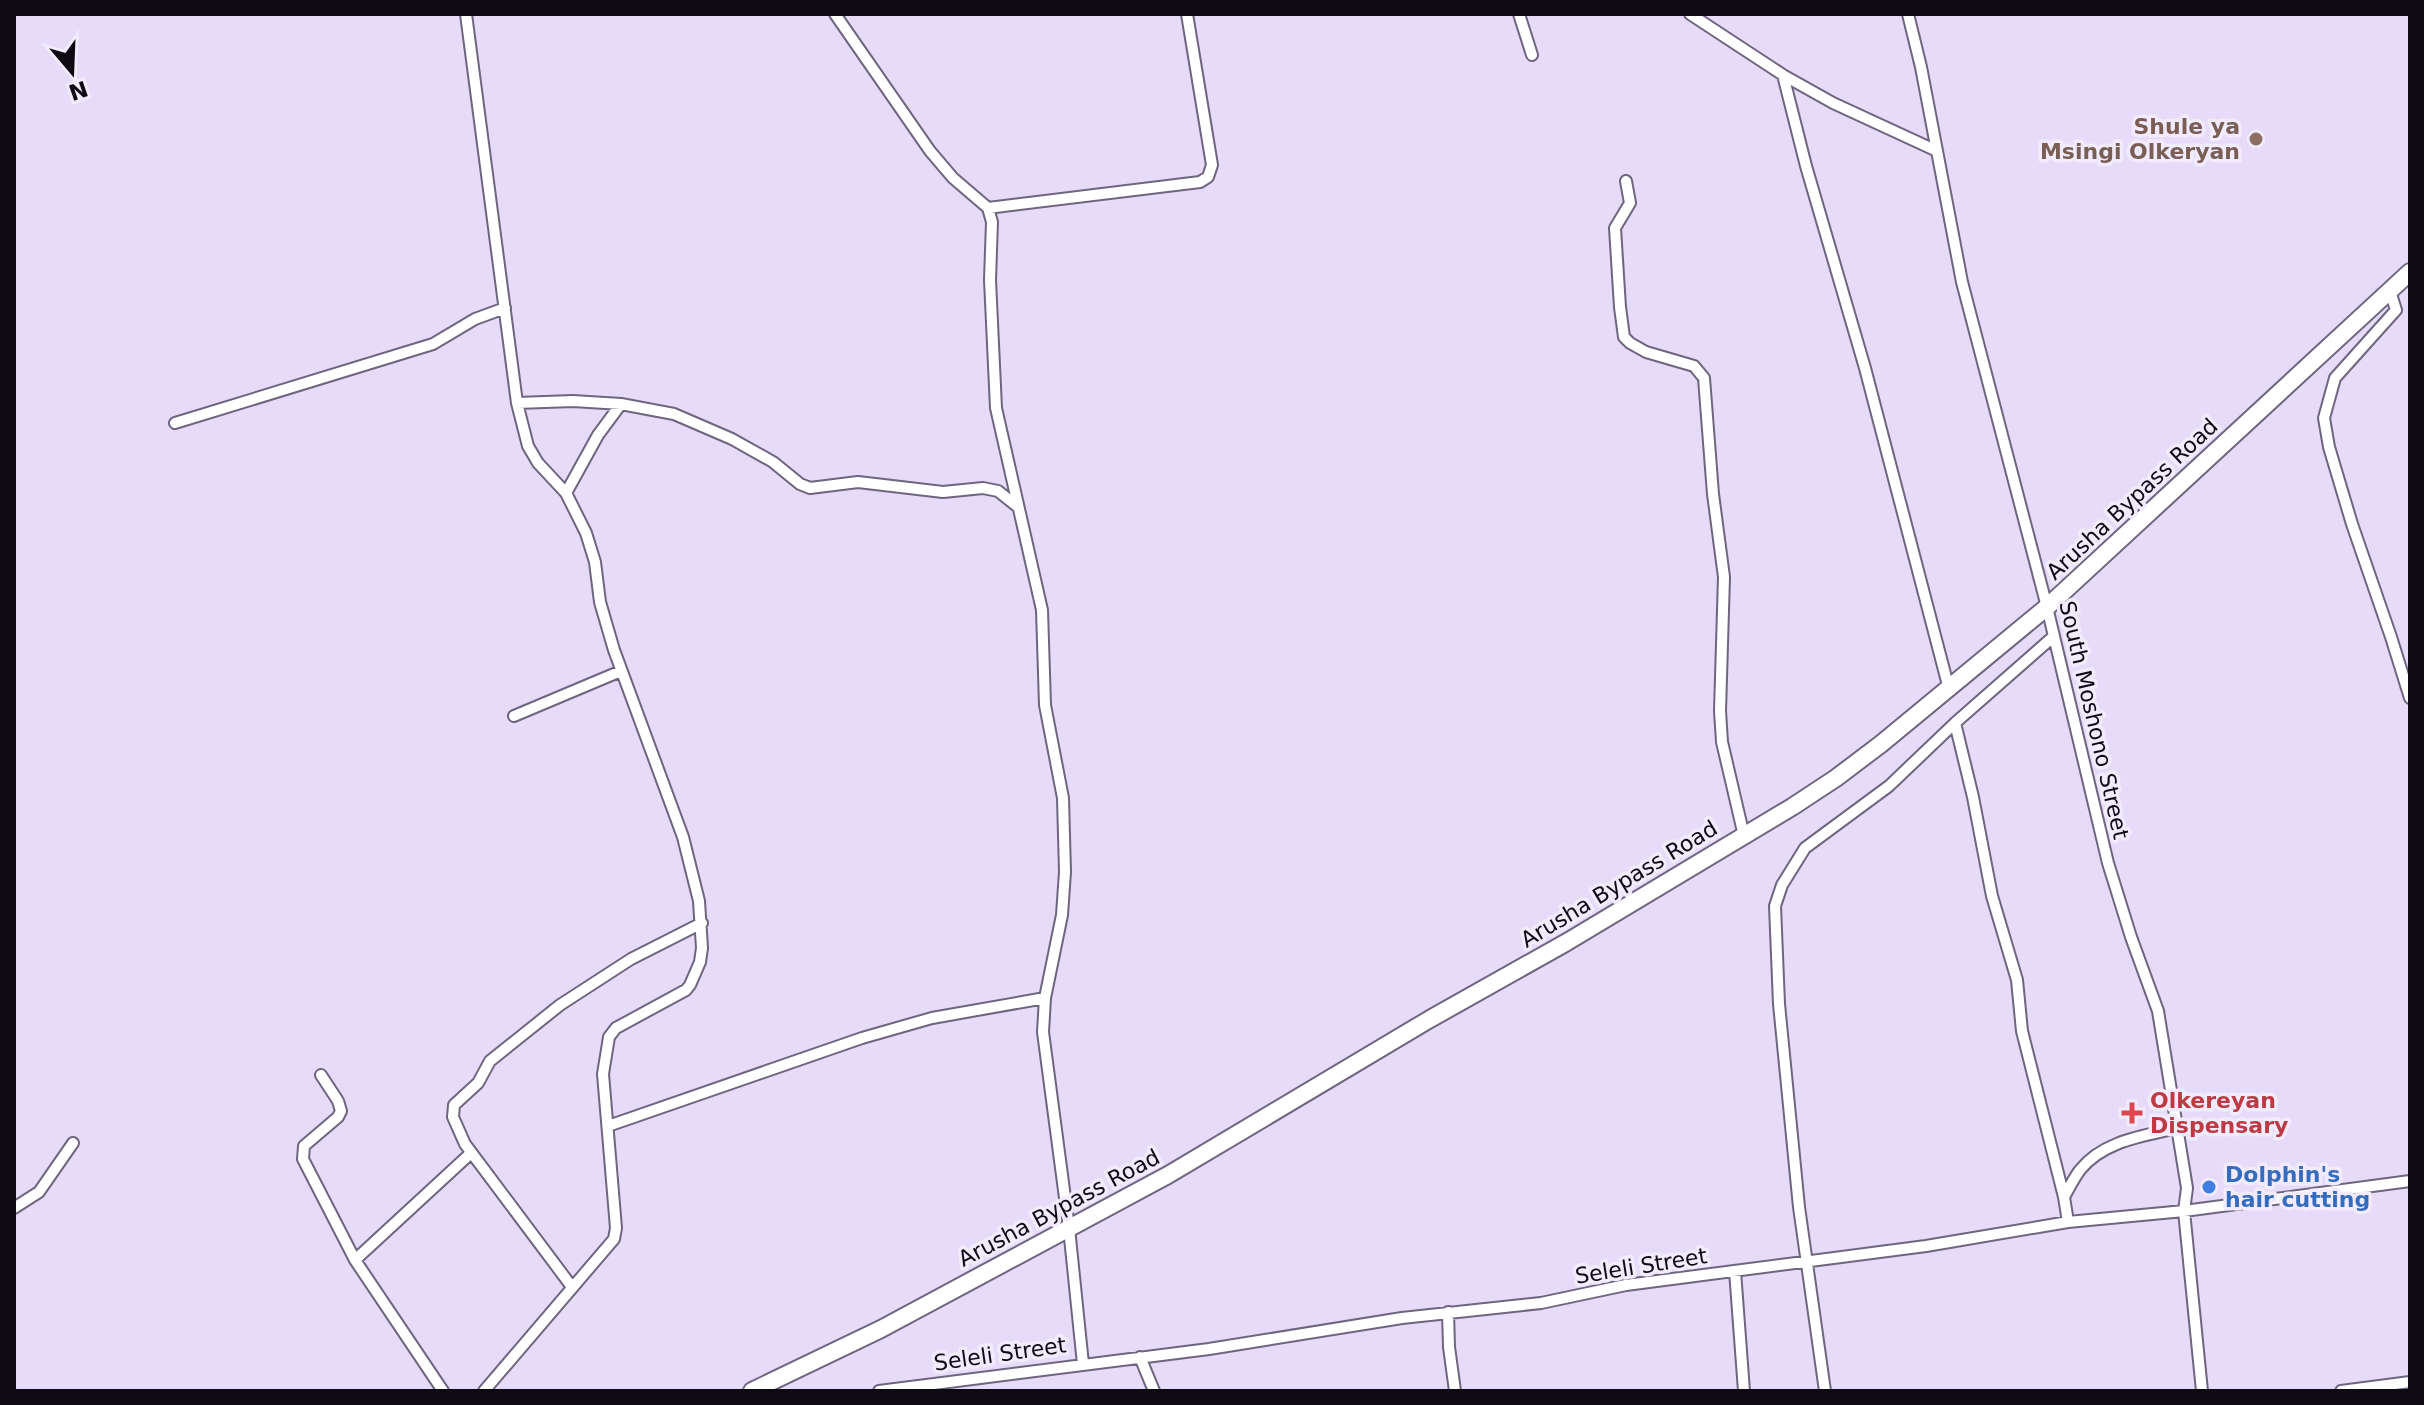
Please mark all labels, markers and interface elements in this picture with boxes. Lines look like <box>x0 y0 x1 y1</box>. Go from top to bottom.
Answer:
north arrow <box>32 32 112 112</box>
text: N <box>66 76 91 105</box>
place label: Shule ya Msingi Olkeryan <box>2040 114 2240 164</box>
marker: Shule ya Msingi Olkeryan <box>2247 130 2265 148</box>
street label: Arusha Bypass Road <box>2041 413 2223 585</box>
street label: South Moshono Street <box>2054 599 2134 842</box>
street label: Arusha Bypass Road <box>1516 815 1722 953</box>
place label: Olkereyan Dispensary <box>2150 1088 2288 1138</box>
marker: Olkereyan Dispensary <box>2121 1102 2143 1124</box>
street label: Arusha Bypass Road <box>954 1144 1164 1272</box>
place label: Dolphin's hair cutting <box>2225 1162 2370 1212</box>
marker: Dolphin's hair cutting <box>2200 1178 2218 1196</box>
street label: Seleli Street <box>1573 1243 1709 1289</box>
street label: Seleli Street <box>932 1332 1068 1376</box>

